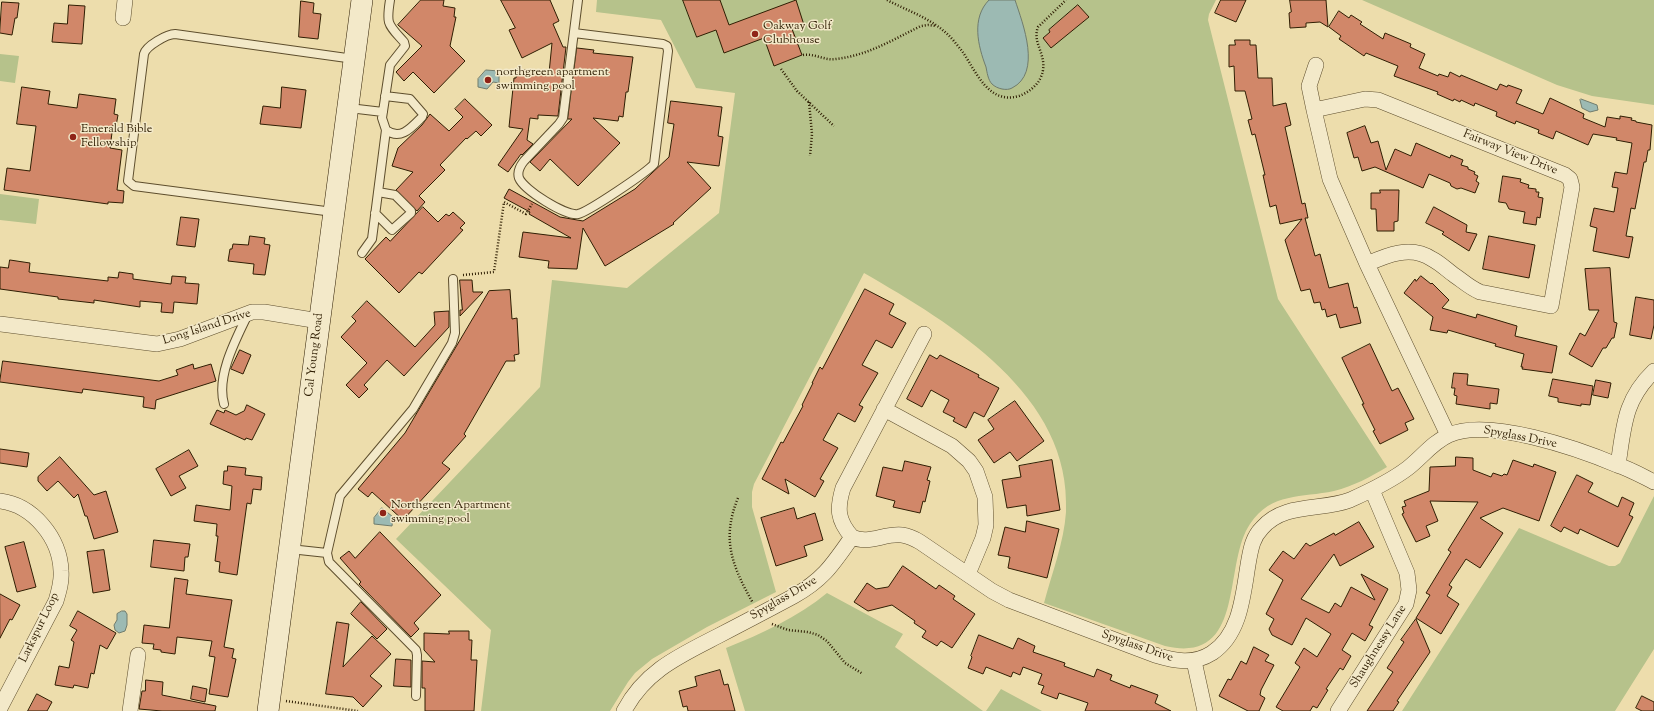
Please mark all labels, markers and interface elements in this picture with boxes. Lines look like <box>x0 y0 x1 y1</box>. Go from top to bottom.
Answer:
place label: Oakway Golf Clubhouse <box>763 20 832 48</box>
marker: Oakway Golf Clubhouse <box>750 29 760 39</box>
place label: northgreen apartment swimming pool <box>496 66 609 94</box>
marker: northgreen apartment swimming pool <box>483 75 493 85</box>
place label: Emerald Bible Fellowship <box>81 123 152 151</box>
street label: Fairway View Drive <box>1461 127 1559 179</box>
marker: Emerald Bible Fellowship <box>68 132 78 142</box>
street label: Long Island Drive <box>161 307 253 349</box>
street label: Cal Young Road <box>303 312 327 398</box>
street label: Spyglass Drive <box>1482 424 1558 452</box>
place label: Northgreen Apartment swimming pool <box>391 499 510 527</box>
marker: Northgreen Apartment swimming pool <box>378 508 388 518</box>
street label: Spyglass Drive <box>748 574 820 624</box>
street label: Larkspur Loop <box>17 591 63 665</box>
street label: Shaughnessy Lane <box>1348 603 1410 691</box>
street label: Spyglass Drive <box>1099 628 1175 666</box>

